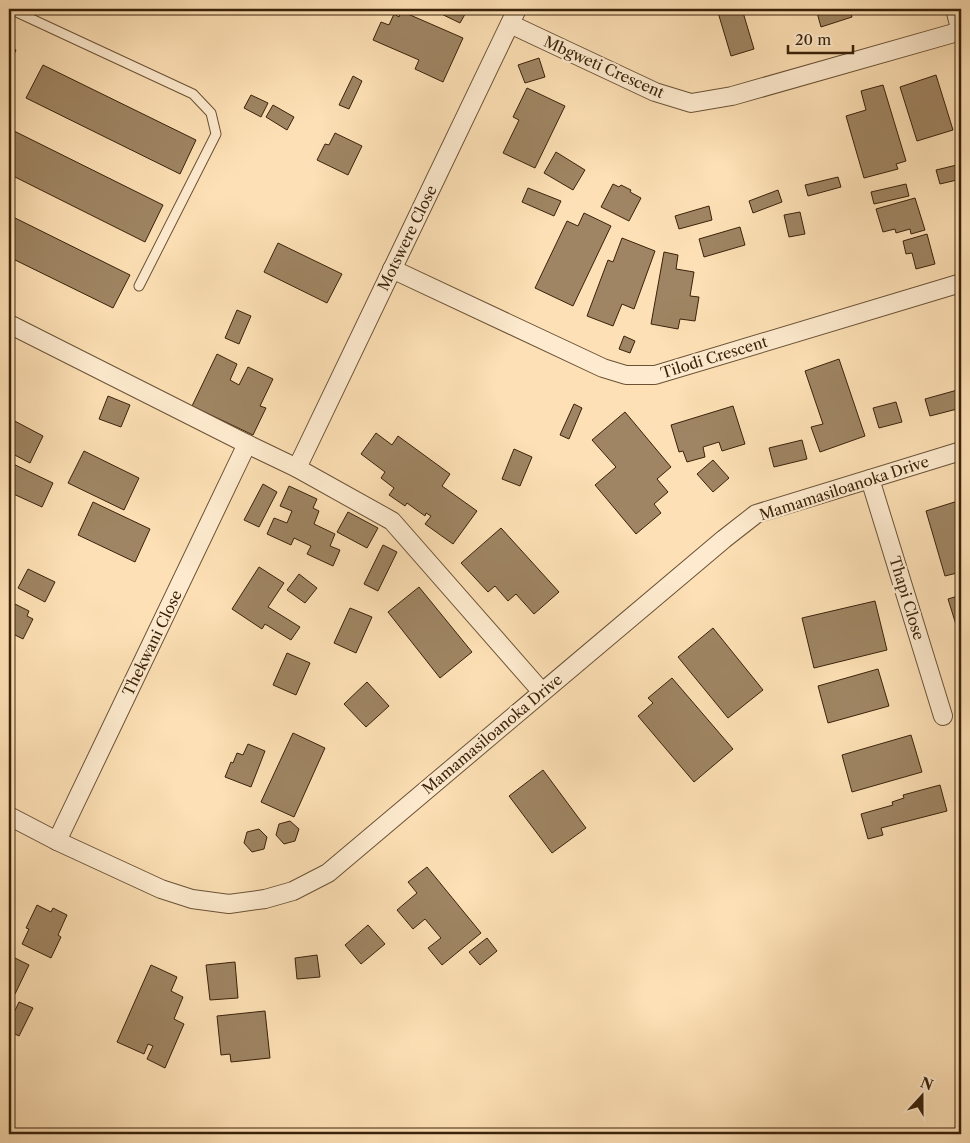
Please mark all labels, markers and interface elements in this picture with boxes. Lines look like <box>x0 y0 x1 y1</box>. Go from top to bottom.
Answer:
scale bar <box>788 22 852 54</box>
text: 20 m <box>795 30 831 49</box>
street label: Mbgweti Crescent <box>541 32 668 102</box>
street label: Motswere Close <box>373 182 441 294</box>
street label: Tilodi Crescent <box>658 332 770 382</box>
street label: Mamamasiloanoka Drive <box>757 452 931 524</box>
street label: Thapi Close <box>885 554 929 642</box>
street label: Thekwani Close <box>118 587 186 699</box>
street label: Mamamasiloanoka Drive <box>418 670 566 798</box>
north arrow <box>898 1070 948 1120</box>
text: N <box>918 1073 936 1094</box>

